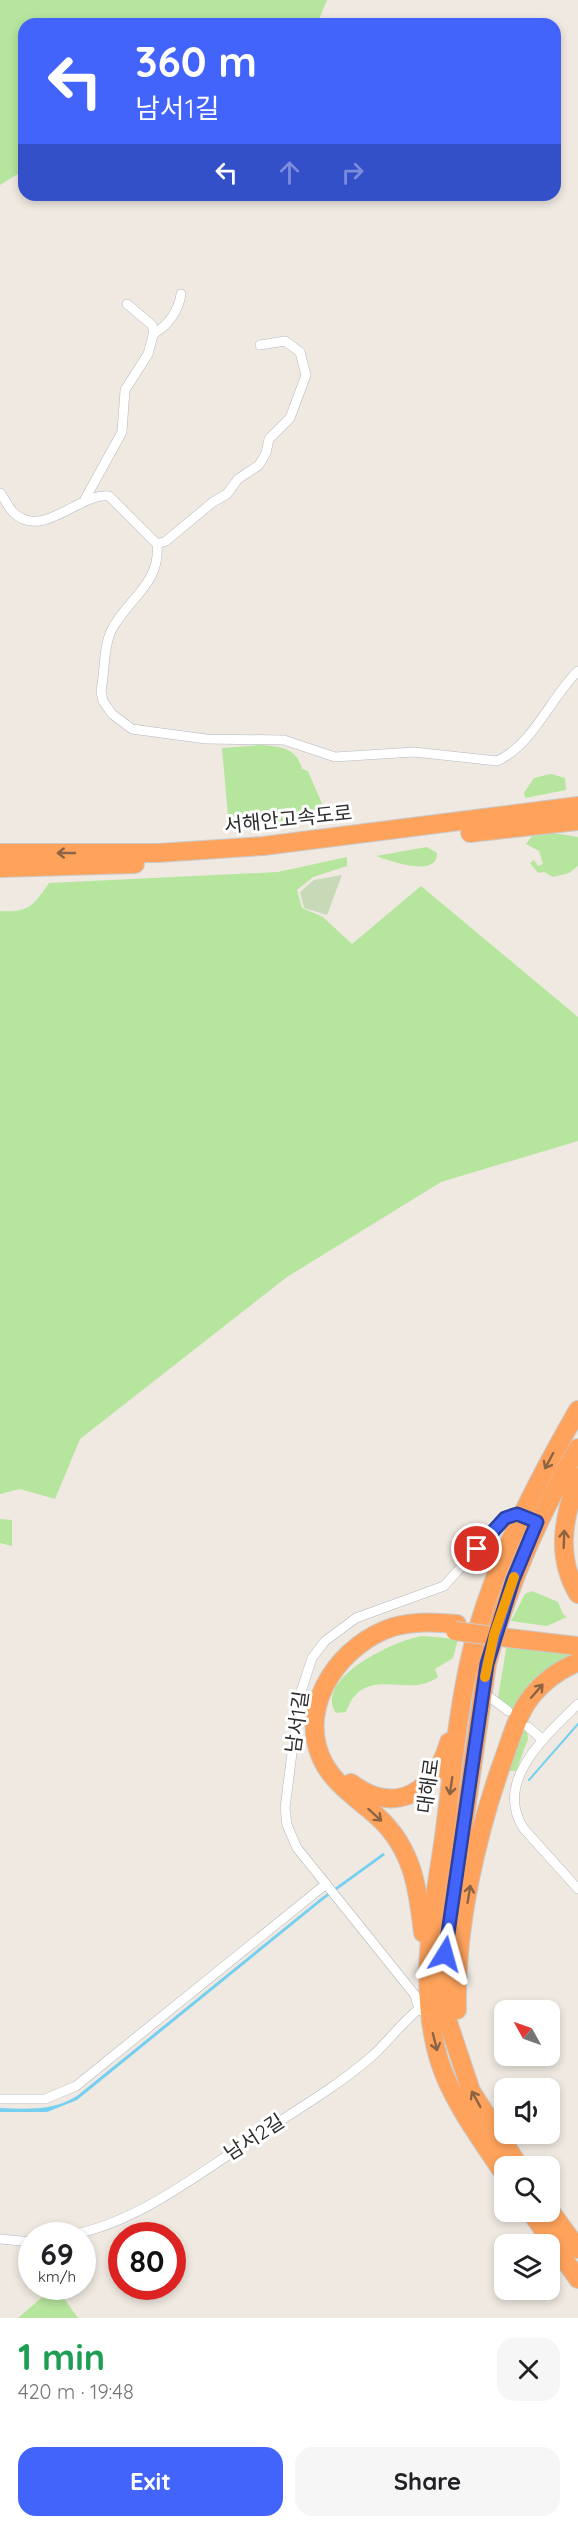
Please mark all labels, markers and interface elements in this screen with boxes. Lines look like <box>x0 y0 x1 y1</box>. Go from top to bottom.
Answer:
text: 360 m <box>135 35 257 88</box>
icon: left <box>36 42 114 120</box>
text: 남서1길 <box>135 91 220 125</box>
icon: left <box>210 156 243 189</box>
icon: ahead <box>273 156 306 189</box>
icon: right <box>336 156 369 189</box>
street label: 서해안고속도로 <box>223 799 353 838</box>
one-way arrow <box>56 847 76 859</box>
one-way arrow <box>543 1452 554 1470</box>
pin <box>451 1523 502 1574</box>
one-way arrow <box>558 1529 570 1549</box>
icon: arrive <box>460 1532 493 1565</box>
one-way arrow <box>529 1683 543 1699</box>
street label: 남서1길 <box>280 1689 313 1755</box>
street label: 대해로 <box>411 1757 444 1815</box>
one-way arrow <box>446 1776 457 1795</box>
one-way arrow <box>367 1808 382 1822</box>
one-way arrow <box>464 1884 475 1904</box>
position arrow <box>413 1922 477 1986</box>
north arrow <box>494 2000 560 2066</box>
map controls <box>494 2000 560 2300</box>
one-way arrow <box>430 2032 442 2051</box>
button: sound <box>494 2078 560 2144</box>
one-way arrow <box>470 2091 482 2108</box>
street label: 남서2길 <box>219 2108 288 2165</box>
button: search <box>494 2156 560 2222</box>
speed limit sign: 80 <box>108 2222 186 2300</box>
button: layers <box>494 2234 560 2300</box>
text: 69 <box>40 2235 74 2273</box>
text: km/h <box>38 2267 76 2286</box>
text: 1 min <box>18 2334 105 2379</box>
button: close <box>497 2338 560 2401</box>
text: 420 m · 19:48 <box>18 2379 134 2404</box>
button: Exit <box>18 2447 283 2516</box>
button: Share <box>295 2447 560 2516</box>

